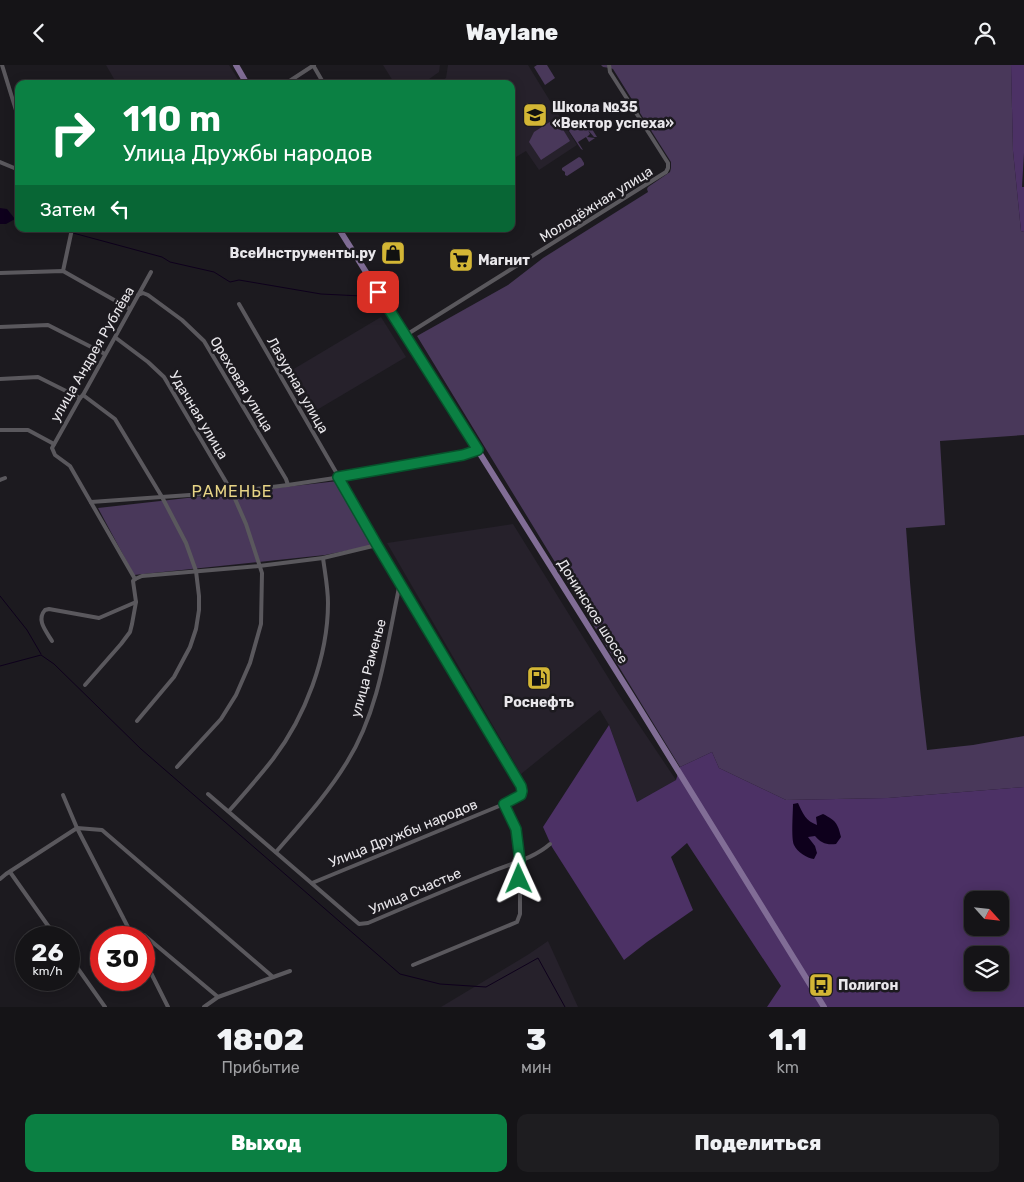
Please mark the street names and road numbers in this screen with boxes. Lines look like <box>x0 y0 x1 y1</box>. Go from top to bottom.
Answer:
street label: Молодёжная улица <box>537 163 656 246</box>
street label: улица Андрея Рублёва <box>47 283 138 425</box>
street label: Ореховая улица <box>206 334 277 435</box>
street label: Лазурная улица <box>263 334 332 436</box>
street label: Удачная улица <box>166 368 232 462</box>
street label: Донинское шоссе <box>554 556 632 667</box>
street label: улица Раменье <box>347 617 390 719</box>
street label: Улица Дружбы народов <box>326 796 480 871</box>
street label: Улица Счастье <box>367 864 464 918</box>

